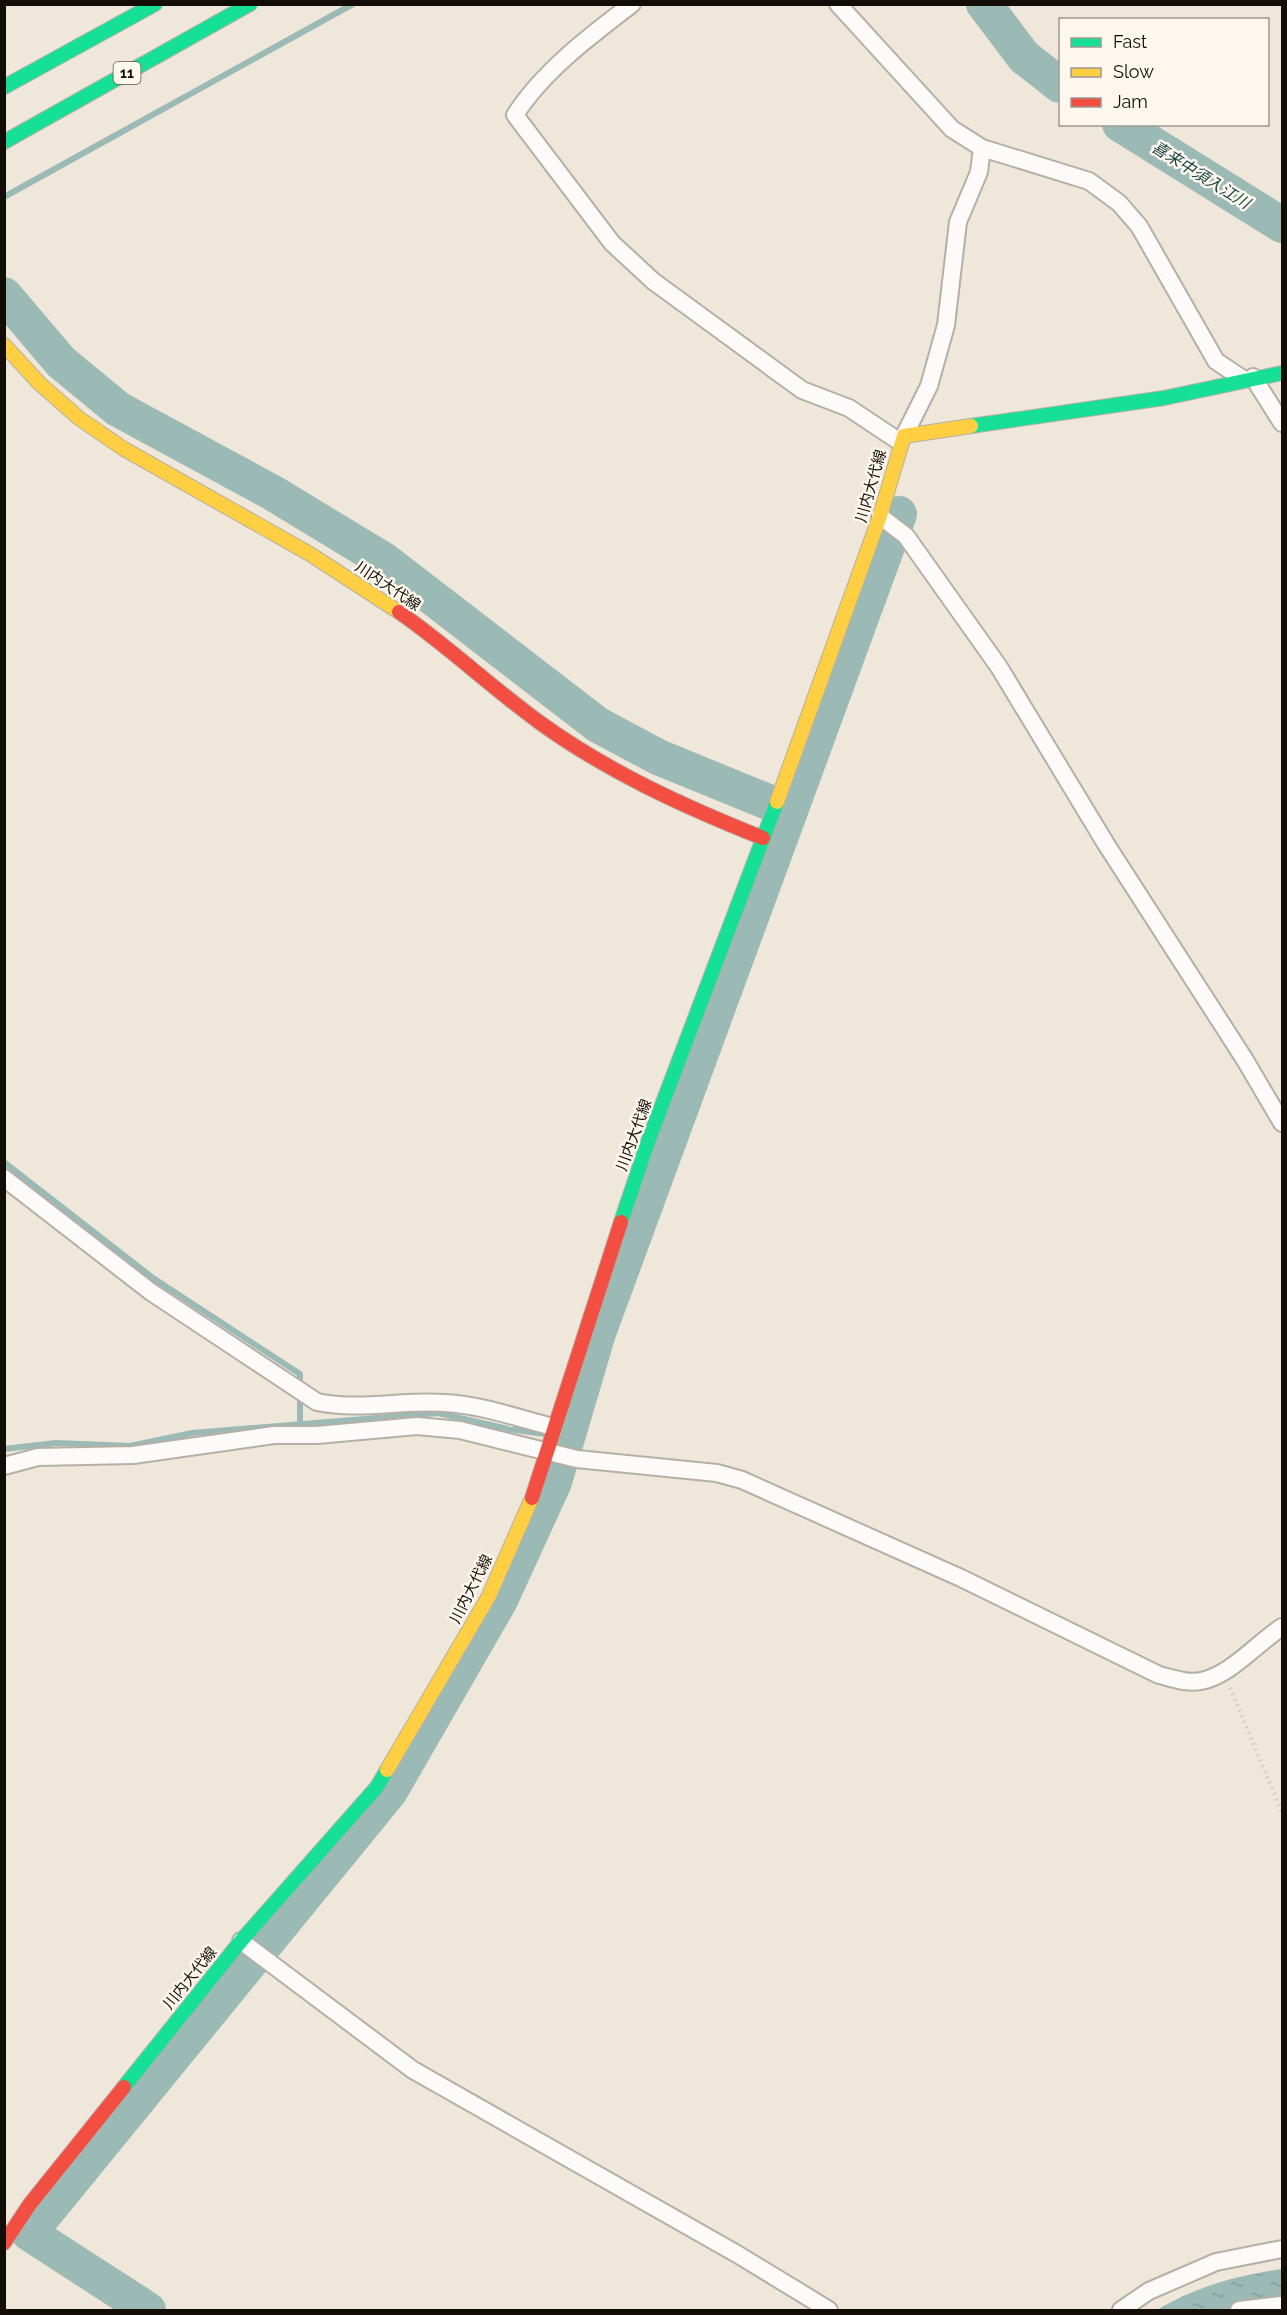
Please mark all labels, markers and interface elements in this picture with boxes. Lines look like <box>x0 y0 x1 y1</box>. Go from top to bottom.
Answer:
legend <box>1059 18 1269 126</box>
text: Fast <box>1113 31 1147 52</box>
text: Slow <box>1113 61 1154 82</box>
road number: 11 <box>114 62 140 84</box>
text: Jam <box>1113 91 1148 112</box>
water label: 喜来中須入江川 <box>1148 137 1255 214</box>
street label: 川内大代線 <box>852 447 890 525</box>
street label: 川内大代線 <box>352 558 424 614</box>
street label: 川内大代線 <box>613 1097 655 1173</box>
street label: 川内大代線 <box>446 1551 496 1627</box>
street label: 川内大代線 <box>159 1943 221 2013</box>

